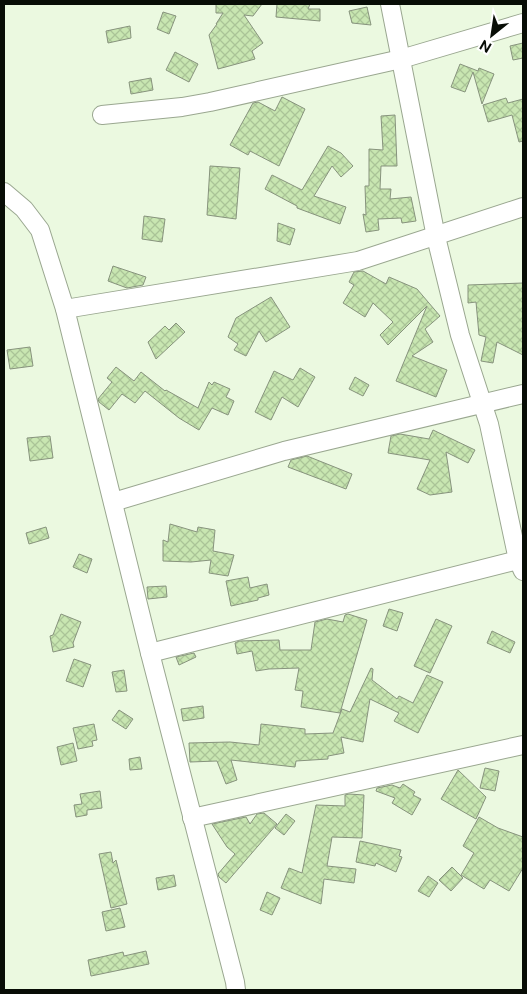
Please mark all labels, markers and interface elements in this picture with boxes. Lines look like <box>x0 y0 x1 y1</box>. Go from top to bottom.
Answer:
north arrow <box>467 10 517 60</box>
text: N <box>477 37 494 56</box>

